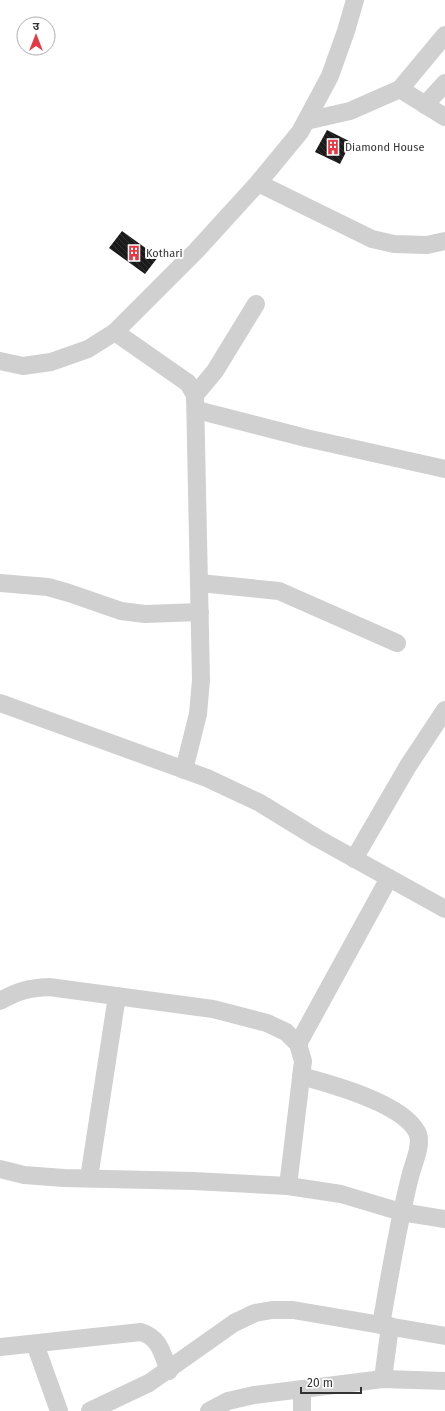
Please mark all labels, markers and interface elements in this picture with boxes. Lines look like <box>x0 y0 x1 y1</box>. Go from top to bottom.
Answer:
north arrow <box>16 16 56 56</box>
text: उ <box>33 20 40 33</box>
building icon: Diamond House <box>324 138 342 156</box>
place label: Diamond House <box>345 141 424 154</box>
building icon: Kothari <box>125 244 143 262</box>
place label: Kothari <box>146 247 183 260</box>
scale bar <box>301 1369 361 1395</box>
text: 20 m <box>307 1376 333 1390</box>

